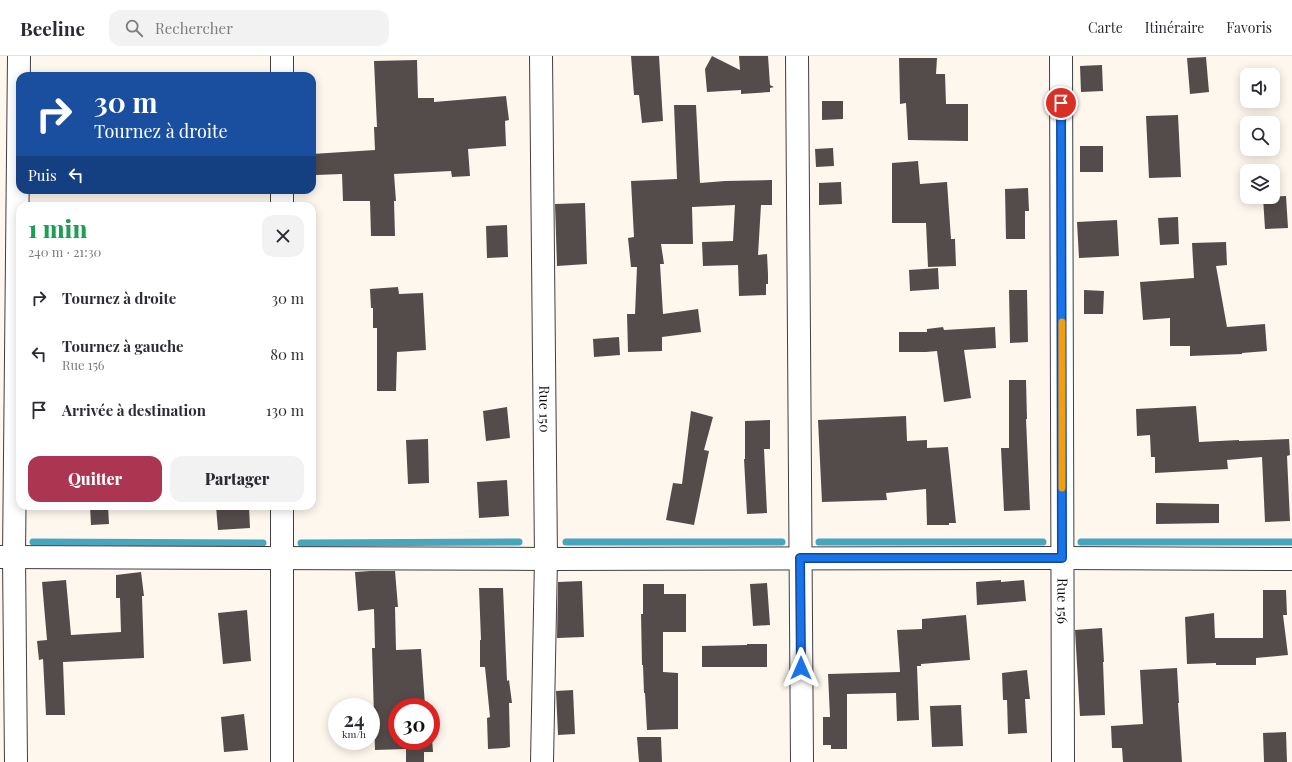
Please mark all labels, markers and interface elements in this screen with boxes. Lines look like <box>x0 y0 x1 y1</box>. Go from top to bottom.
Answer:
search box <box>109 10 389 46</box>
text: Beeline <box>20 15 85 41</box>
icon: search <box>123 17 145 39</box>
text: Rechercher <box>155 18 233 38</box>
text: Carte <box>1088 18 1123 37</box>
text: Itinéraire <box>1145 18 1204 37</box>
text: Favoris <box>1226 18 1272 37</box>
map controls <box>1240 68 1280 204</box>
button: sound <box>1240 68 1280 108</box>
text: 30 m <box>94 83 158 120</box>
pin <box>1044 86 1078 120</box>
icon: right <box>28 88 80 140</box>
icon: arrive <box>1050 92 1072 114</box>
button: search <box>1240 116 1280 156</box>
text: Tournez à droite <box>94 119 228 143</box>
icon: left <box>65 164 87 186</box>
button: layers <box>1240 164 1280 204</box>
text: Puis <box>28 165 57 185</box>
text: 1 min <box>28 212 87 244</box>
button: close <box>262 215 304 257</box>
text: 240 m · 21:30 <box>28 243 101 260</box>
icon: right <box>28 287 50 309</box>
text: Tournez à droite <box>62 288 176 308</box>
text: 30 m <box>271 288 304 308</box>
text: Tournez à gauche <box>62 336 184 356</box>
icon: left <box>28 343 50 365</box>
text: 80 m <box>270 344 304 364</box>
text: Rue 156 <box>62 356 105 373</box>
street label: Rue 150 <box>535 385 555 433</box>
icon: arrive <box>28 399 50 421</box>
text: Arrivée à destination <box>62 400 206 420</box>
text: 130 m <box>266 400 304 420</box>
button: Quitter <box>28 456 162 502</box>
button: Partager <box>170 456 304 502</box>
street label: Rue 156 <box>1053 578 1073 624</box>
position arrow <box>780 647 822 689</box>
speed limit sign: 30 <box>388 698 440 750</box>
text: 24 <box>343 705 365 732</box>
text: km/h <box>342 727 366 741</box>

